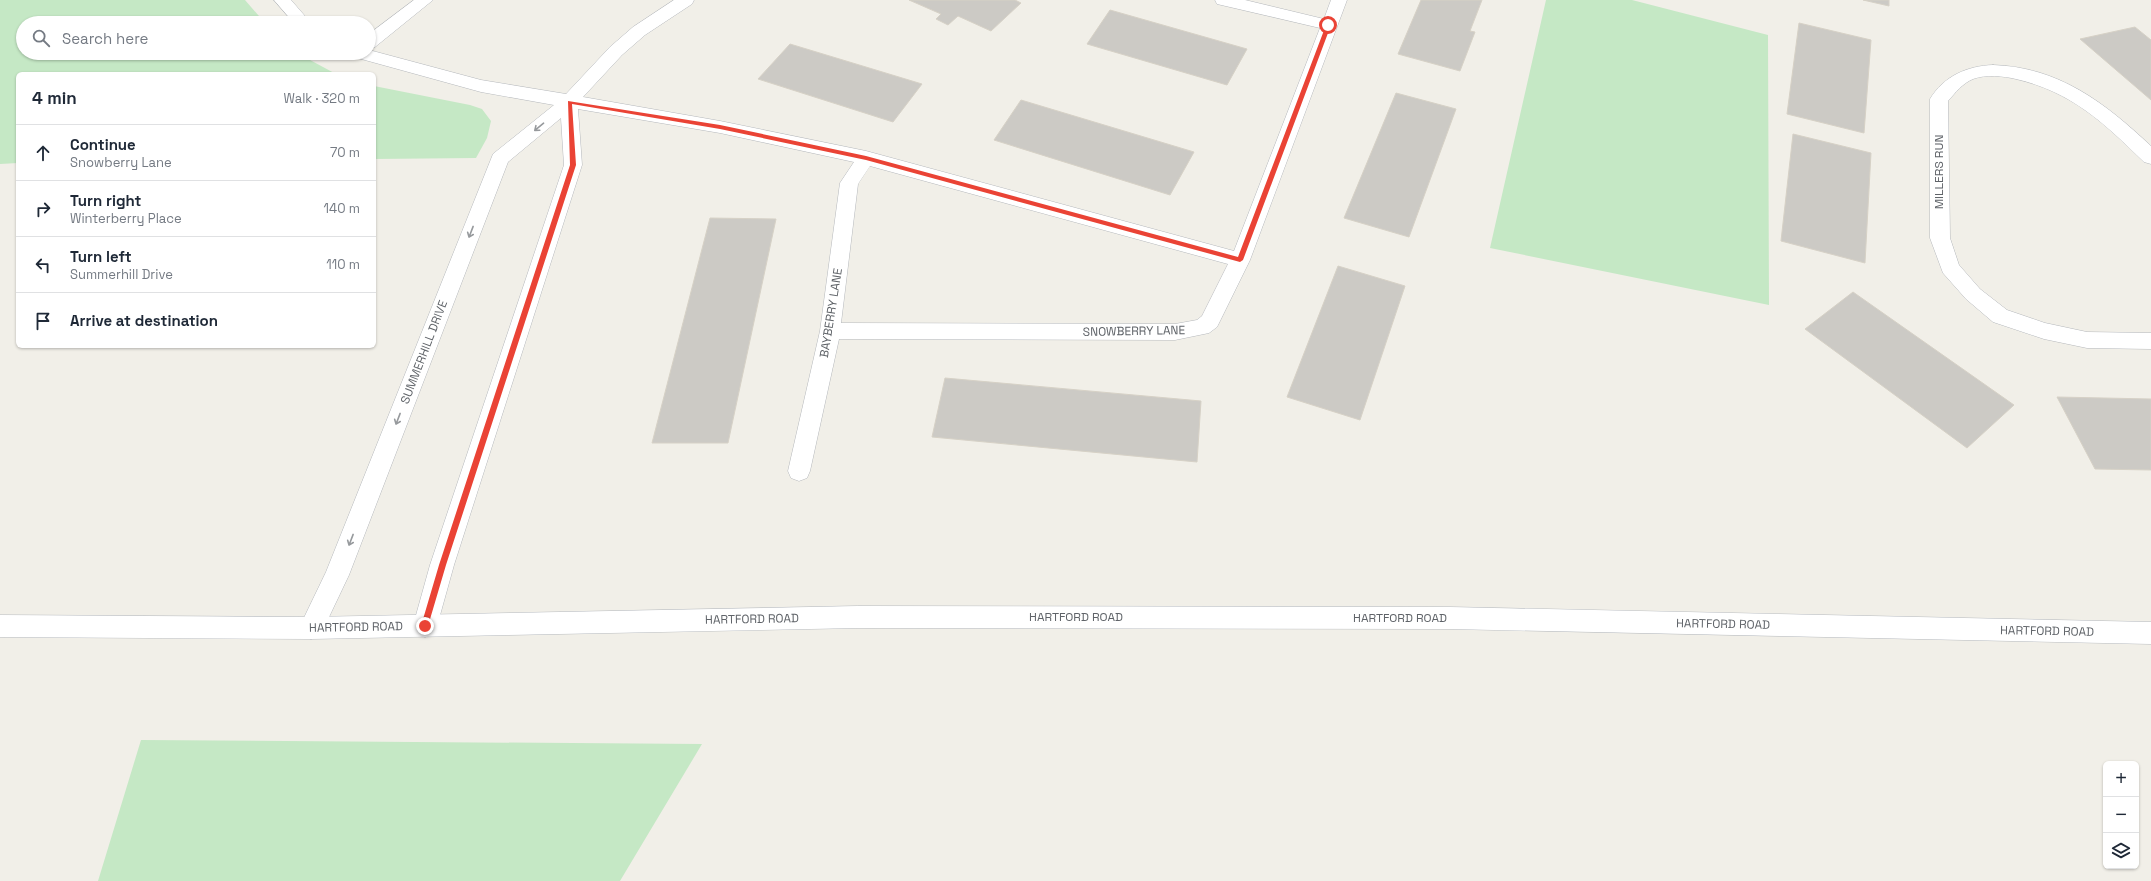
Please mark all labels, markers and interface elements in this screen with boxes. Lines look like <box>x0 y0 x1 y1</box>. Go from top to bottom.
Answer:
search box <box>16 16 376 60</box>
route start <box>1319 16 1337 34</box>
icon: search <box>30 27 52 49</box>
text: Search here <box>62 29 148 48</box>
text: 4 min <box>32 87 77 109</box>
text: Walk · 320 m <box>283 90 360 107</box>
one-way arrow <box>534 122 545 131</box>
text: Continue <box>70 135 136 154</box>
street label: MILLERS RUN <box>1931 135 1947 209</box>
icon: ahead <box>32 142 54 164</box>
text: 70 m <box>330 144 360 161</box>
text: Snowberry Lane <box>70 154 172 171</box>
text: Turn right <box>70 191 141 210</box>
icon: right <box>32 198 54 220</box>
text: 140 m <box>324 200 360 217</box>
text: Winterberry Place <box>70 210 182 227</box>
one-way arrow <box>466 226 474 238</box>
text: Turn left <box>70 247 132 266</box>
icon: left <box>32 254 54 276</box>
text: 110 m <box>326 256 360 273</box>
text: Summerhill Drive <box>70 266 173 283</box>
street label: BAYBERRY LANE <box>816 267 846 359</box>
street label: SUMMERHILL DRIVE <box>397 298 451 406</box>
icon: arrive <box>32 310 54 332</box>
text: Arrive at destination <box>70 311 218 330</box>
street label: SNOWBERRY LANE <box>1083 322 1186 340</box>
one-way arrow <box>394 412 401 424</box>
one-way arrow <box>346 533 354 545</box>
street label: HARTFORD ROAD <box>1029 609 1123 625</box>
street label: HARTFORD ROAD <box>705 610 799 628</box>
street label: HARTFORD ROAD <box>1353 610 1447 626</box>
street label: HARTFORD ROAD <box>1676 615 1770 633</box>
route end <box>416 617 434 635</box>
street label: HARTFORD ROAD <box>309 618 403 636</box>
street label: HARTFORD ROAD <box>2000 622 2094 640</box>
map controls <box>2103 761 2139 869</box>
button: + <box>2103 761 2139 797</box>
button: − <box>2103 797 2139 833</box>
button: layers <box>2103 833 2139 869</box>

